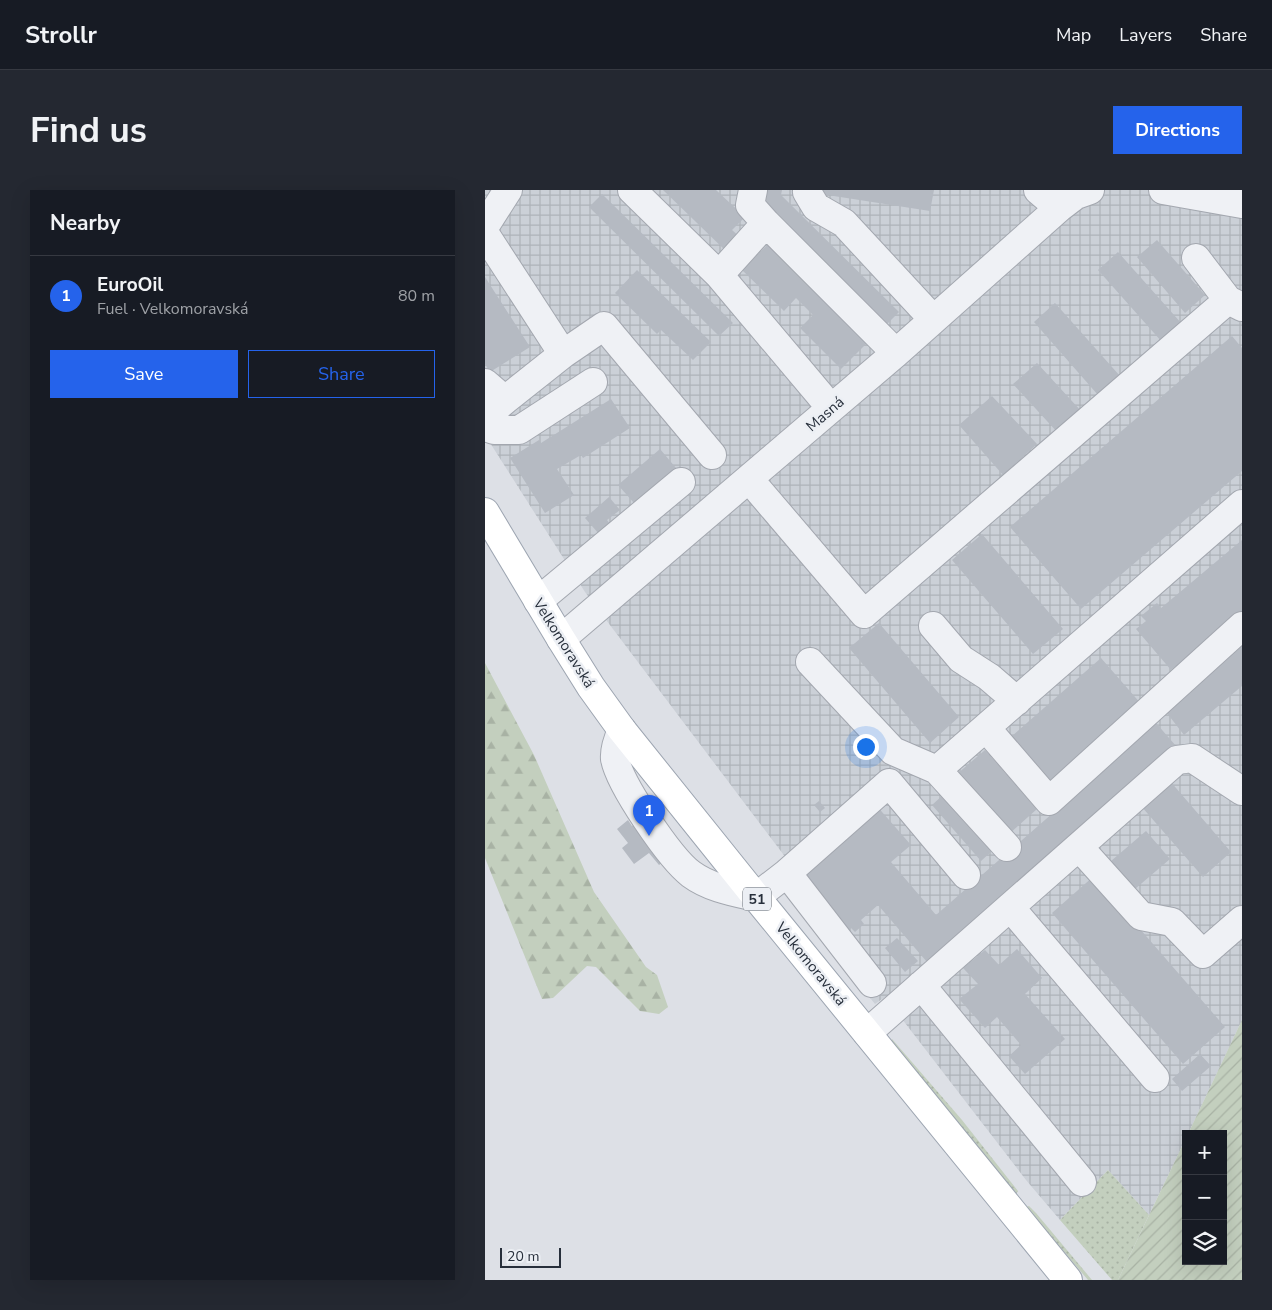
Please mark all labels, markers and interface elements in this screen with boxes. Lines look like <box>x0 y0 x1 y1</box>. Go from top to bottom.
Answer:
text: Strollr <box>25 19 97 51</box>
text: Map <box>1056 23 1091 47</box>
text: Layers <box>1119 23 1172 47</box>
text: Share <box>1200 23 1247 47</box>
button: Directions <box>1113 106 1242 154</box>
text: Find us <box>30 107 147 154</box>
text: Nearby <box>50 209 120 237</box>
text: EuroOil <box>97 272 163 298</box>
text: 1 <box>61 285 71 307</box>
text: 80 m <box>398 285 435 307</box>
text: Fuel · Velkomoravská <box>97 298 249 320</box>
button: Save <box>50 350 238 398</box>
button: Share <box>248 350 435 398</box>
street label: Masná <box>802 392 848 436</box>
street label: Velkomoravská <box>528 594 600 692</box>
your location <box>853 734 879 760</box>
pin: 1 <box>633 795 665 836</box>
road number: 51 <box>743 888 771 911</box>
street label: Velkomoravská <box>770 917 851 1010</box>
map controls <box>1182 1130 1227 1265</box>
button: + <box>1182 1130 1227 1175</box>
button: − <box>1182 1175 1227 1220</box>
button: layers <box>1182 1220 1227 1265</box>
scale bar <box>500 1245 561 1268</box>
text: 20 m <box>507 1247 539 1266</box>

